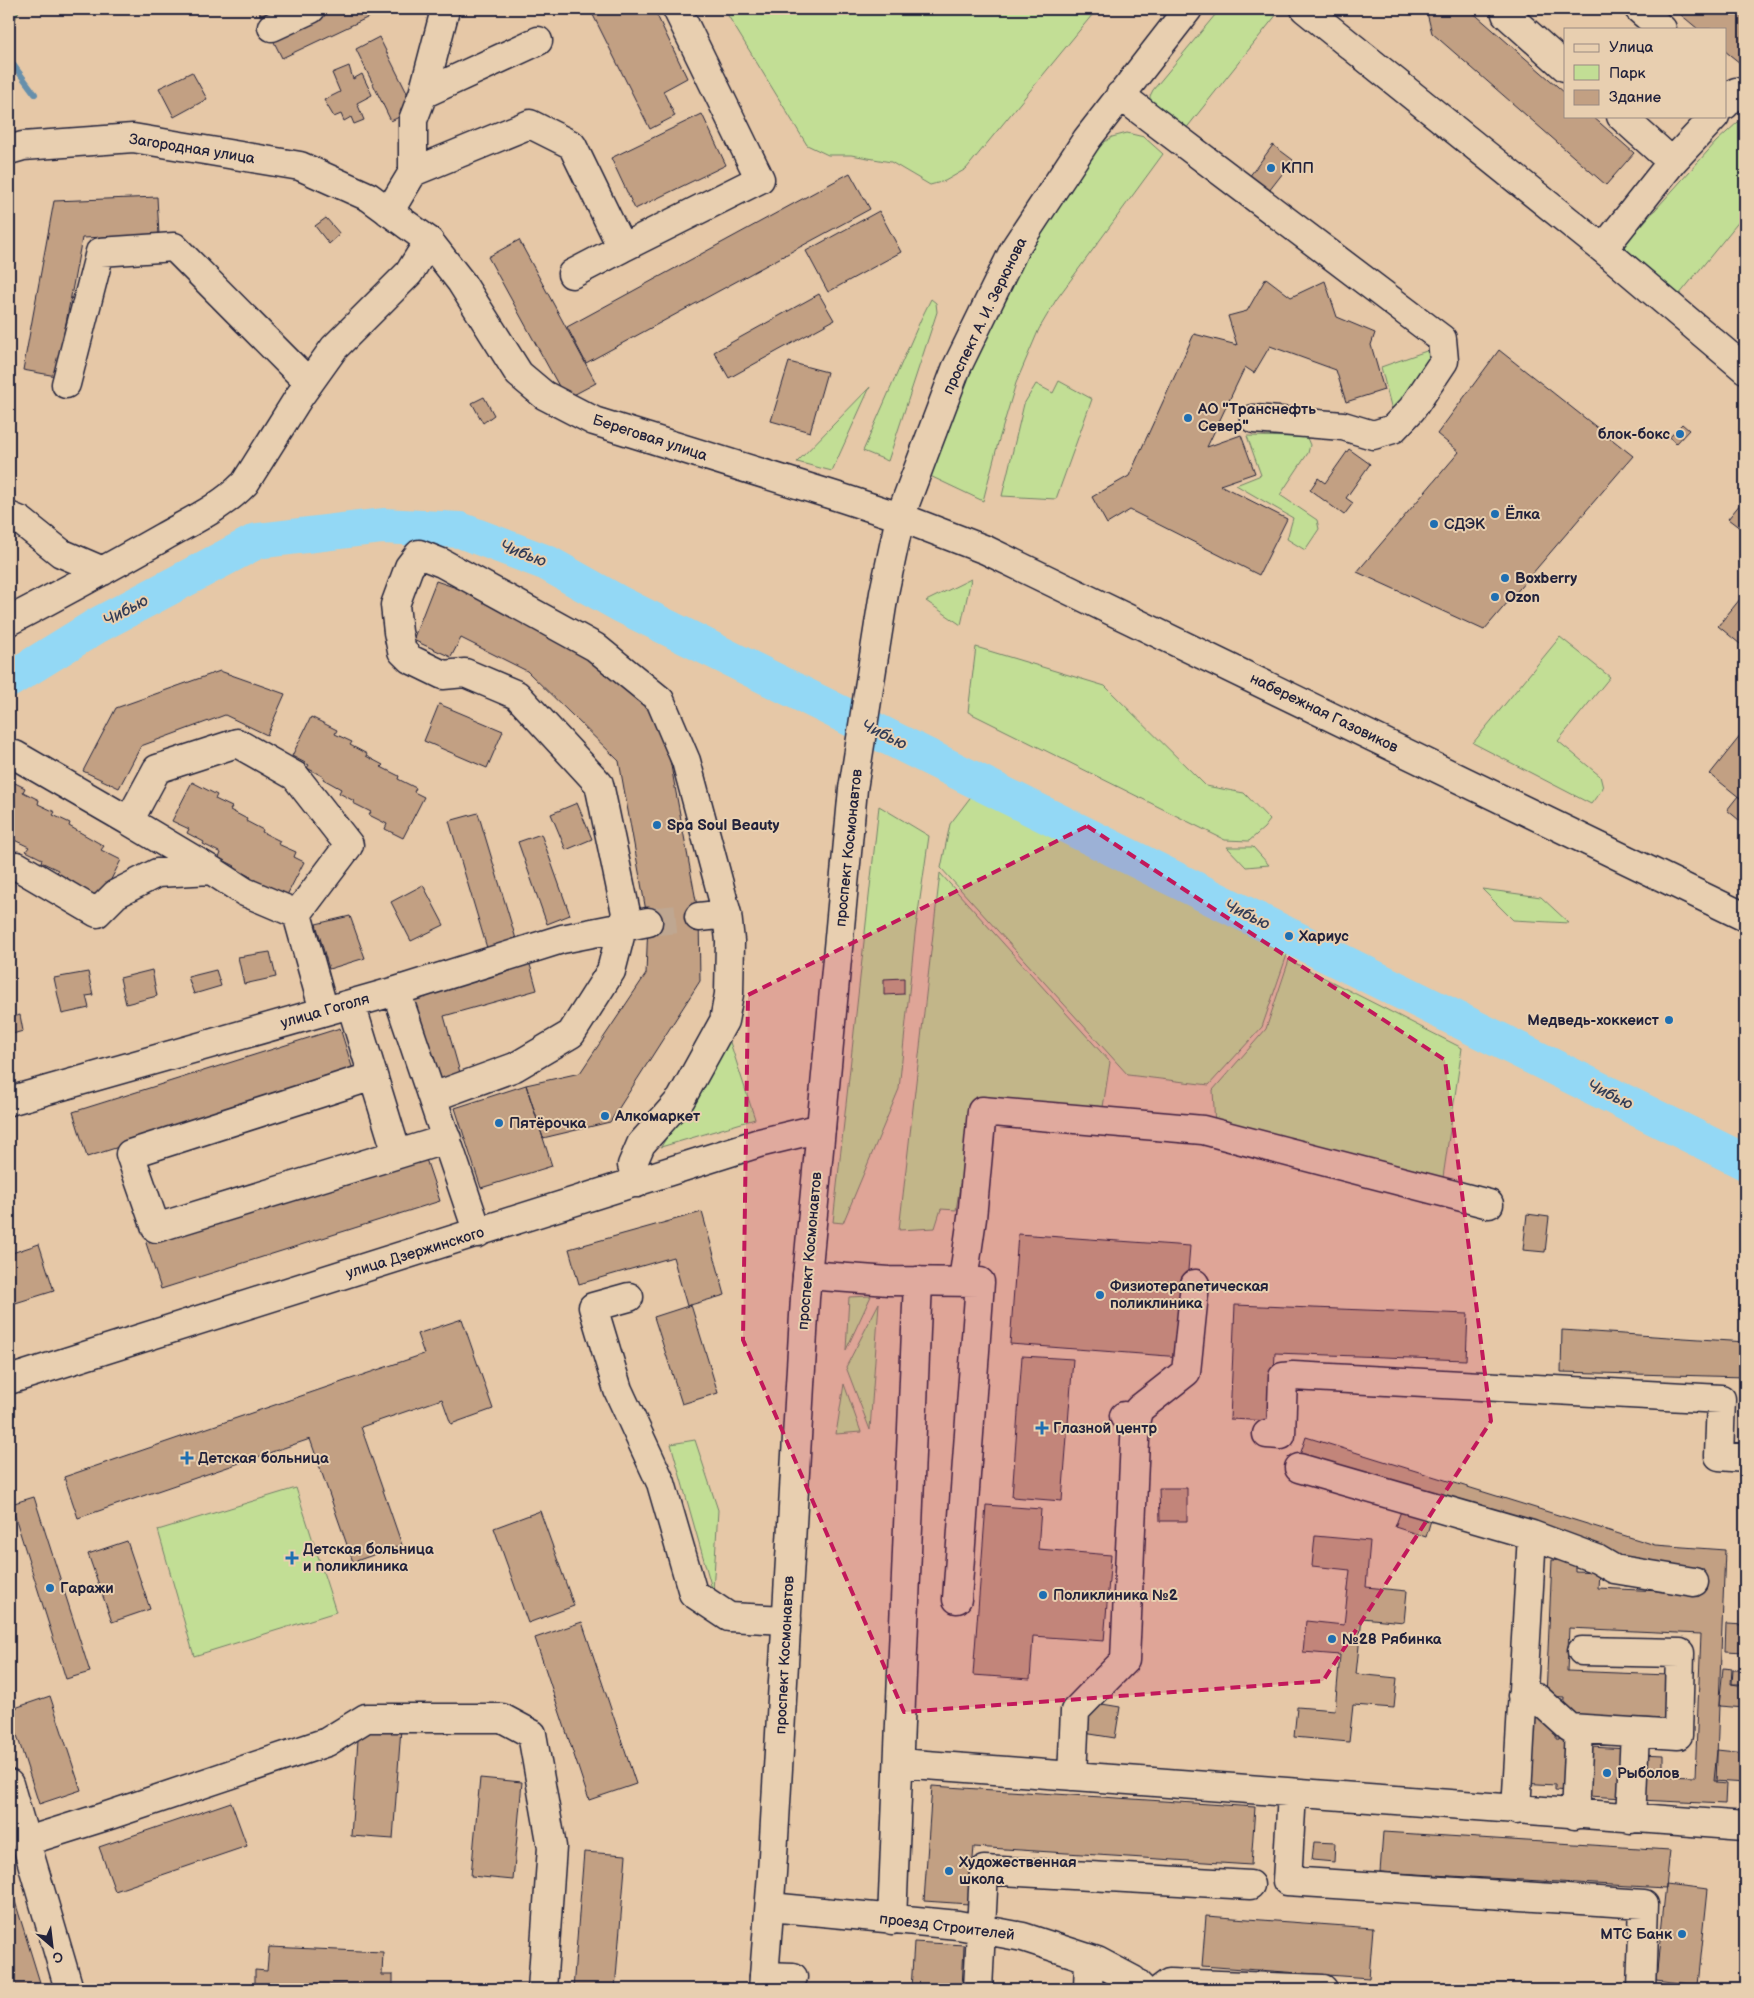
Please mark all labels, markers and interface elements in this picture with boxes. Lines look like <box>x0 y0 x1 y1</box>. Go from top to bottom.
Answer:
legend <box>1564 28 1726 118</box>
text: Улица <box>1609 38 1654 57</box>
text: Парк <box>1609 64 1646 83</box>
text: Здание <box>1609 88 1661 107</box>
street label: Загородная улица <box>128 130 256 168</box>
place label: КПП <box>1281 159 1314 178</box>
marker: КПП <box>1265 162 1277 174</box>
street label: проспект А. И. Зерюнова <box>939 234 1031 398</box>
place label: АО "Транснефть Север" <box>1197 400 1316 436</box>
street label: Береговая улица <box>590 411 710 466</box>
marker: АО "Транснефть Север" <box>1182 412 1194 424</box>
place label: блок-бокс <box>1598 425 1670 444</box>
marker: блок-бокс <box>1674 428 1686 440</box>
place label: Ёлка <box>1505 505 1540 524</box>
marker: Ёлка <box>1489 508 1501 520</box>
place label: СДЭК <box>1444 515 1486 534</box>
marker: СДЭК <box>1428 518 1440 530</box>
water label: Чибью <box>497 536 549 572</box>
place label: Boxberry <box>1515 569 1577 588</box>
marker: Boxberry <box>1499 572 1511 584</box>
place label: Ozon <box>1505 588 1540 607</box>
water label: Чибью <box>100 591 152 631</box>
marker: Ozon <box>1489 591 1501 603</box>
street label: набережная Газовиков <box>1247 669 1401 757</box>
water label: Чибью <box>858 716 910 754</box>
street label: проспект Космонавтов <box>831 768 867 928</box>
place label: Spa Soul Beauty <box>667 816 779 835</box>
marker: Spa Soul Beauty <box>651 819 663 831</box>
water label: Чибью <box>1221 896 1273 934</box>
place label: Хариус <box>1298 927 1349 946</box>
marker: Хариус <box>1283 930 1295 942</box>
street label: улица Гоголя <box>278 989 372 1033</box>
place label: Медведь-хоккеист <box>1527 1011 1660 1030</box>
marker: Медведь-хоккеист <box>1663 1014 1675 1026</box>
water label: Чибью <box>1584 1076 1636 1114</box>
place label: Алкомаркет <box>614 1107 701 1126</box>
marker: Алкомаркет <box>599 1110 611 1122</box>
place label: Пятёрочка <box>509 1114 587 1133</box>
marker: Пятёрочка <box>493 1117 505 1129</box>
street label: проспект Космонавтов <box>794 1171 826 1331</box>
street label: улица Дзержинского <box>344 1223 487 1283</box>
place label: Физиотерапетическая поликлиника <box>1110 1277 1269 1313</box>
marker: Физиотерапетическая поликлиника <box>1094 1289 1106 1301</box>
place label: Глазной центр <box>1053 1419 1157 1438</box>
marker: Глазной центр <box>1035 1421 1049 1435</box>
place label: Детская больница <box>198 1449 329 1468</box>
marker: Детская больница <box>180 1451 194 1465</box>
place label: Детская больница и поликлиника <box>303 1540 434 1576</box>
marker: Детская больница и поликлиника <box>285 1551 299 1565</box>
street label: проспект Космонавтов <box>771 1575 799 1735</box>
place label: Гаражи <box>60 1579 114 1598</box>
marker: Гаражи <box>44 1582 56 1594</box>
place label: Поликлиника №2 <box>1053 1586 1178 1605</box>
marker: Поликлиника №2 <box>1037 1589 1049 1601</box>
place label: №28 Рябинка <box>1342 1630 1442 1649</box>
marker: №28 Рябинка <box>1326 1633 1338 1645</box>
place label: Рыболов <box>1617 1764 1679 1783</box>
marker: Рыболов <box>1601 1767 1613 1779</box>
place label: Художественная школа <box>958 1853 1077 1889</box>
marker: Художественная школа <box>943 1865 955 1877</box>
street label: проезд Строителей <box>878 1909 1016 1945</box>
north arrow <box>28 1920 78 1970</box>
place label: МТС Банк <box>1600 1925 1673 1944</box>
marker: МТС Банк <box>1676 1928 1688 1940</box>
text: С <box>49 1947 66 1967</box>

